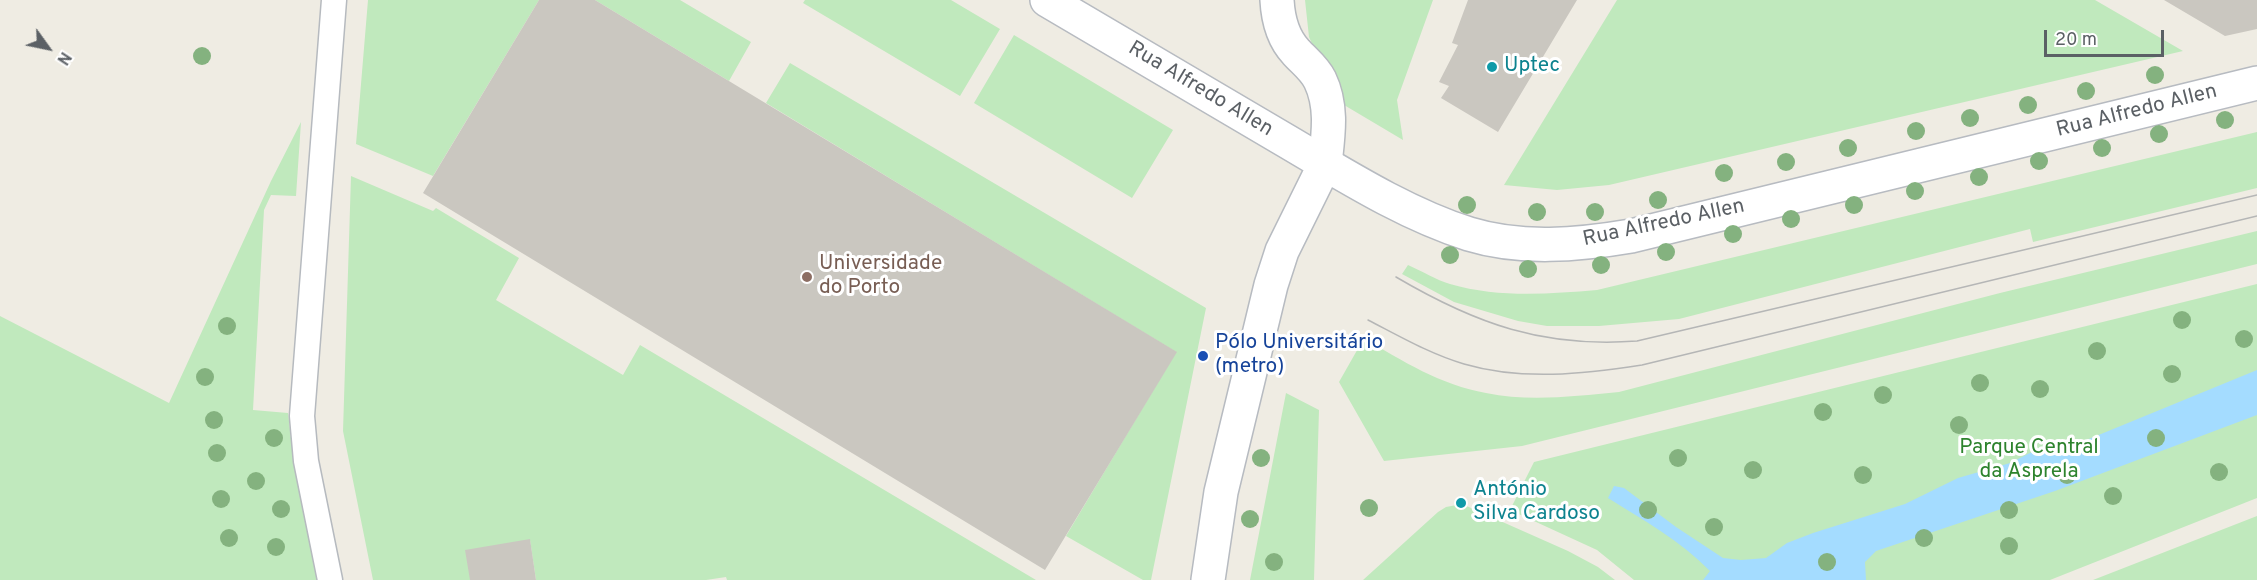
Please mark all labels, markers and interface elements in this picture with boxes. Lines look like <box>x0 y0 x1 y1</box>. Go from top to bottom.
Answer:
north arrow <box>18 18 78 78</box>
scale bar <box>2047 18 2167 56</box>
text: 20 m <box>2055 29 2097 52</box>
street label: Rua Alfredo Allen <box>1123 37 1277 143</box>
text: N <box>52 48 75 68</box>
place label: Uptec <box>1504 54 1560 80</box>
marker: Uptec <box>1485 60 1499 74</box>
street label: Rua Alfredo Allen <box>2054 80 2220 144</box>
street label: Rua Alfredo Allen <box>1581 195 1747 253</box>
place label: Universidade do Porto <box>819 252 942 302</box>
marker: Universidade do Porto <box>800 270 814 284</box>
place label: Pólo Universitário (metro) <box>1215 331 1383 381</box>
marker: Pólo Universitário (metro) <box>1196 349 1210 363</box>
park label: Parque Central da Asprela <box>1959 436 2099 486</box>
place label: António Silva Cardoso <box>1473 478 1600 528</box>
marker: António Silva Cardoso <box>1454 496 1468 510</box>

